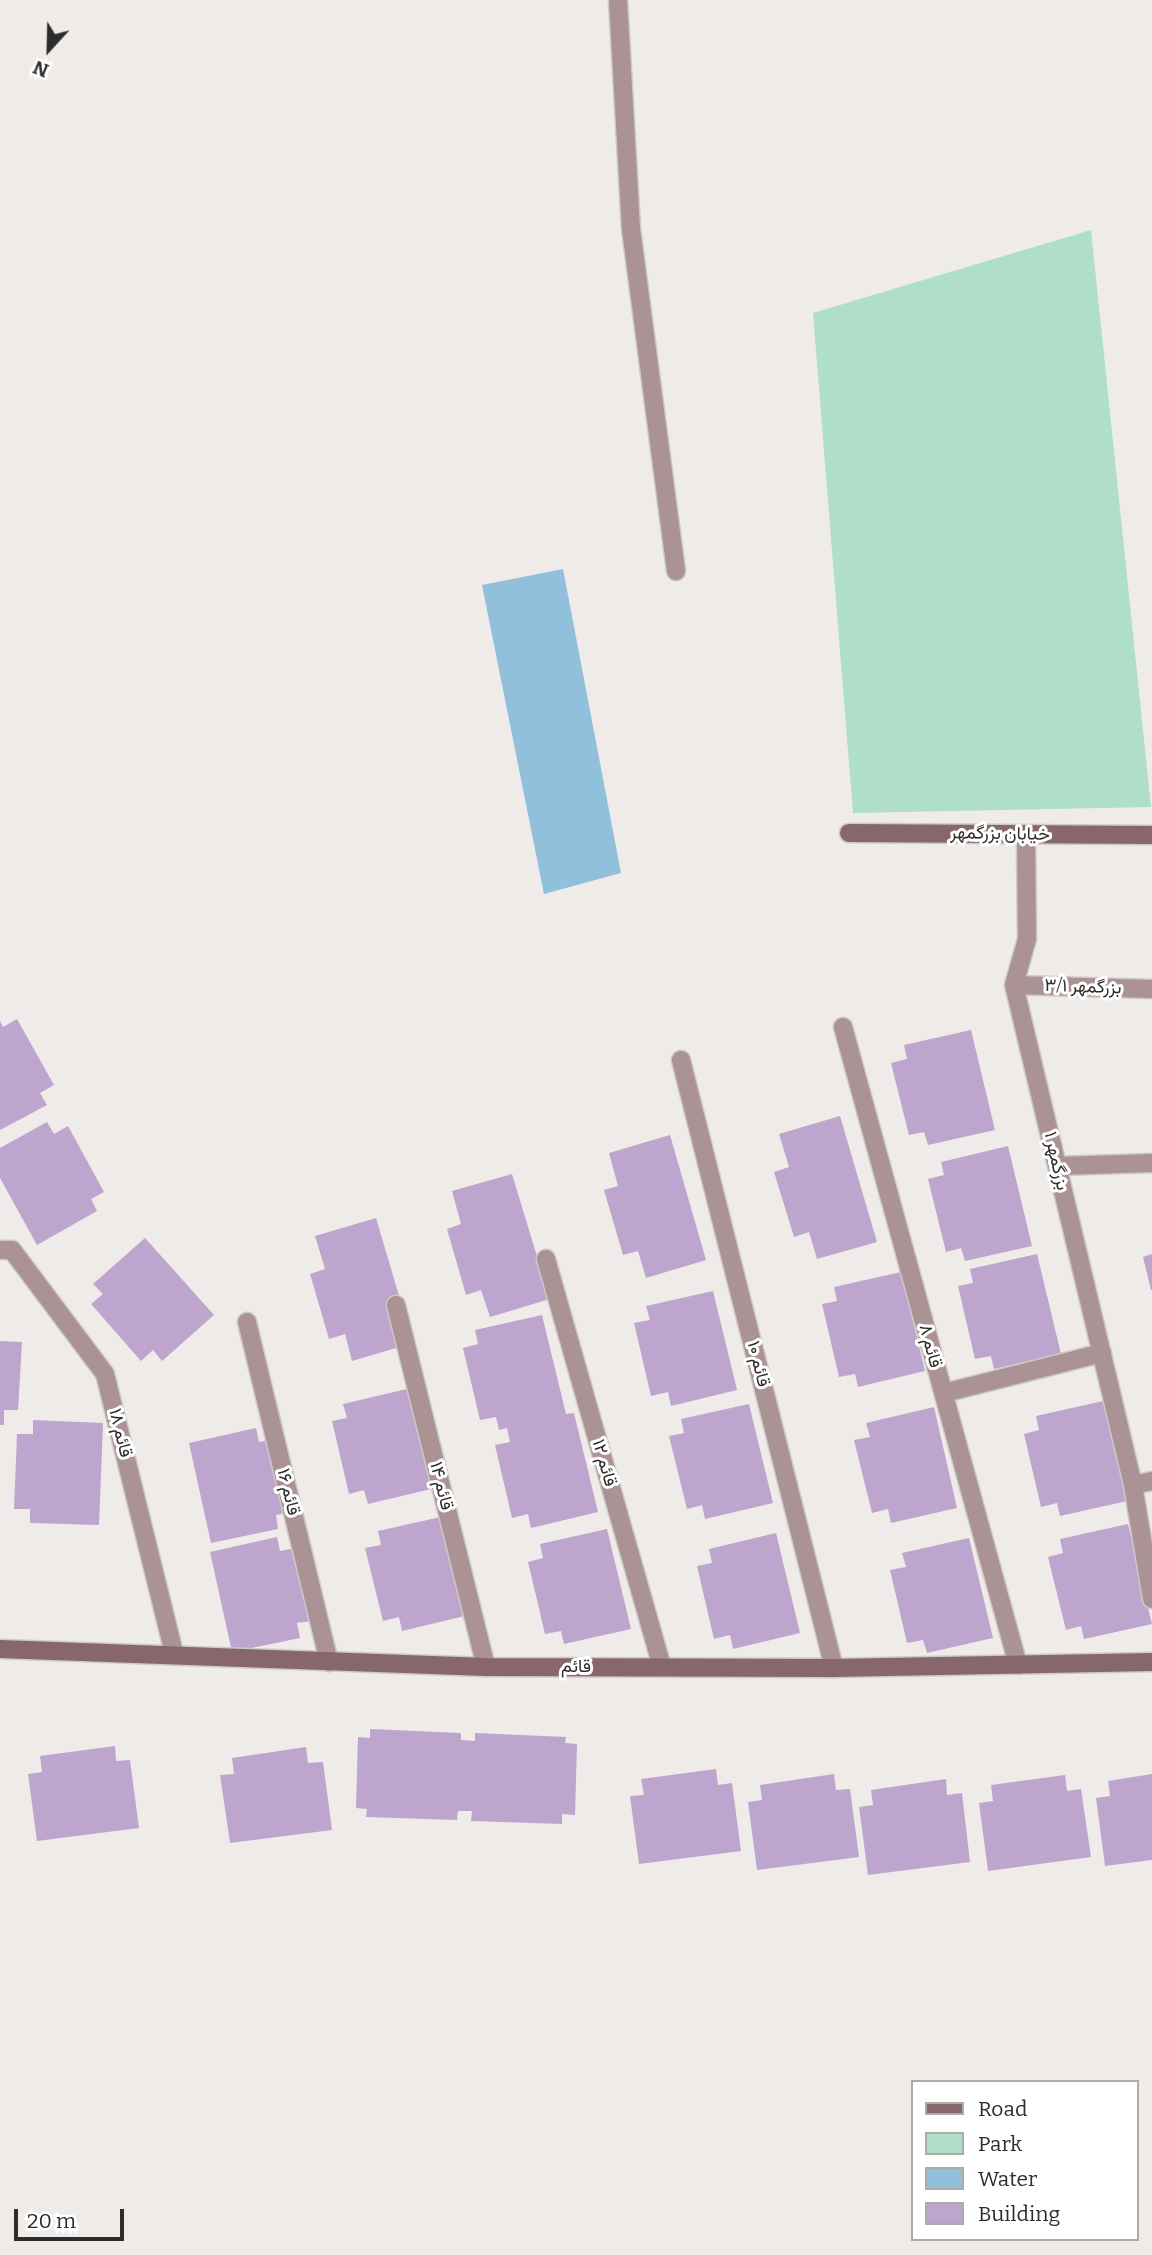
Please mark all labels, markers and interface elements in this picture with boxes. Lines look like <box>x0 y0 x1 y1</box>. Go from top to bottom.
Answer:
north arrow <box>14 14 84 84</box>
text: N <box>30 56 52 82</box>
street label: خیابان بزرگمهر <box>950 822 1050 846</box>
street label: بزرگمهر ۳/۱ <box>1044 975 1122 999</box>
street label: بزرگمهر ۱ <box>1039 1130 1073 1192</box>
street label: قائم ۸ <box>914 1322 946 1370</box>
street label: قائم ۱۰ <box>742 1339 774 1389</box>
street label: قائم ۱۸ <box>104 1406 136 1460</box>
street label: قائم ۱۲ <box>587 1437 621 1489</box>
street label: قائم ۱۴ <box>425 1460 457 1512</box>
street label: قائم ۱۶ <box>272 1466 304 1518</box>
street label: قائم <box>561 1656 591 1678</box>
legend <box>911 2080 1138 2241</box>
text: Road <box>978 2096 1027 2122</box>
text: Park <box>978 2131 1022 2157</box>
text: Water <box>978 2166 1037 2192</box>
scale bar <box>18 2196 128 2240</box>
text: Building <box>978 2201 1060 2227</box>
text: 20 m <box>27 2208 76 2234</box>

